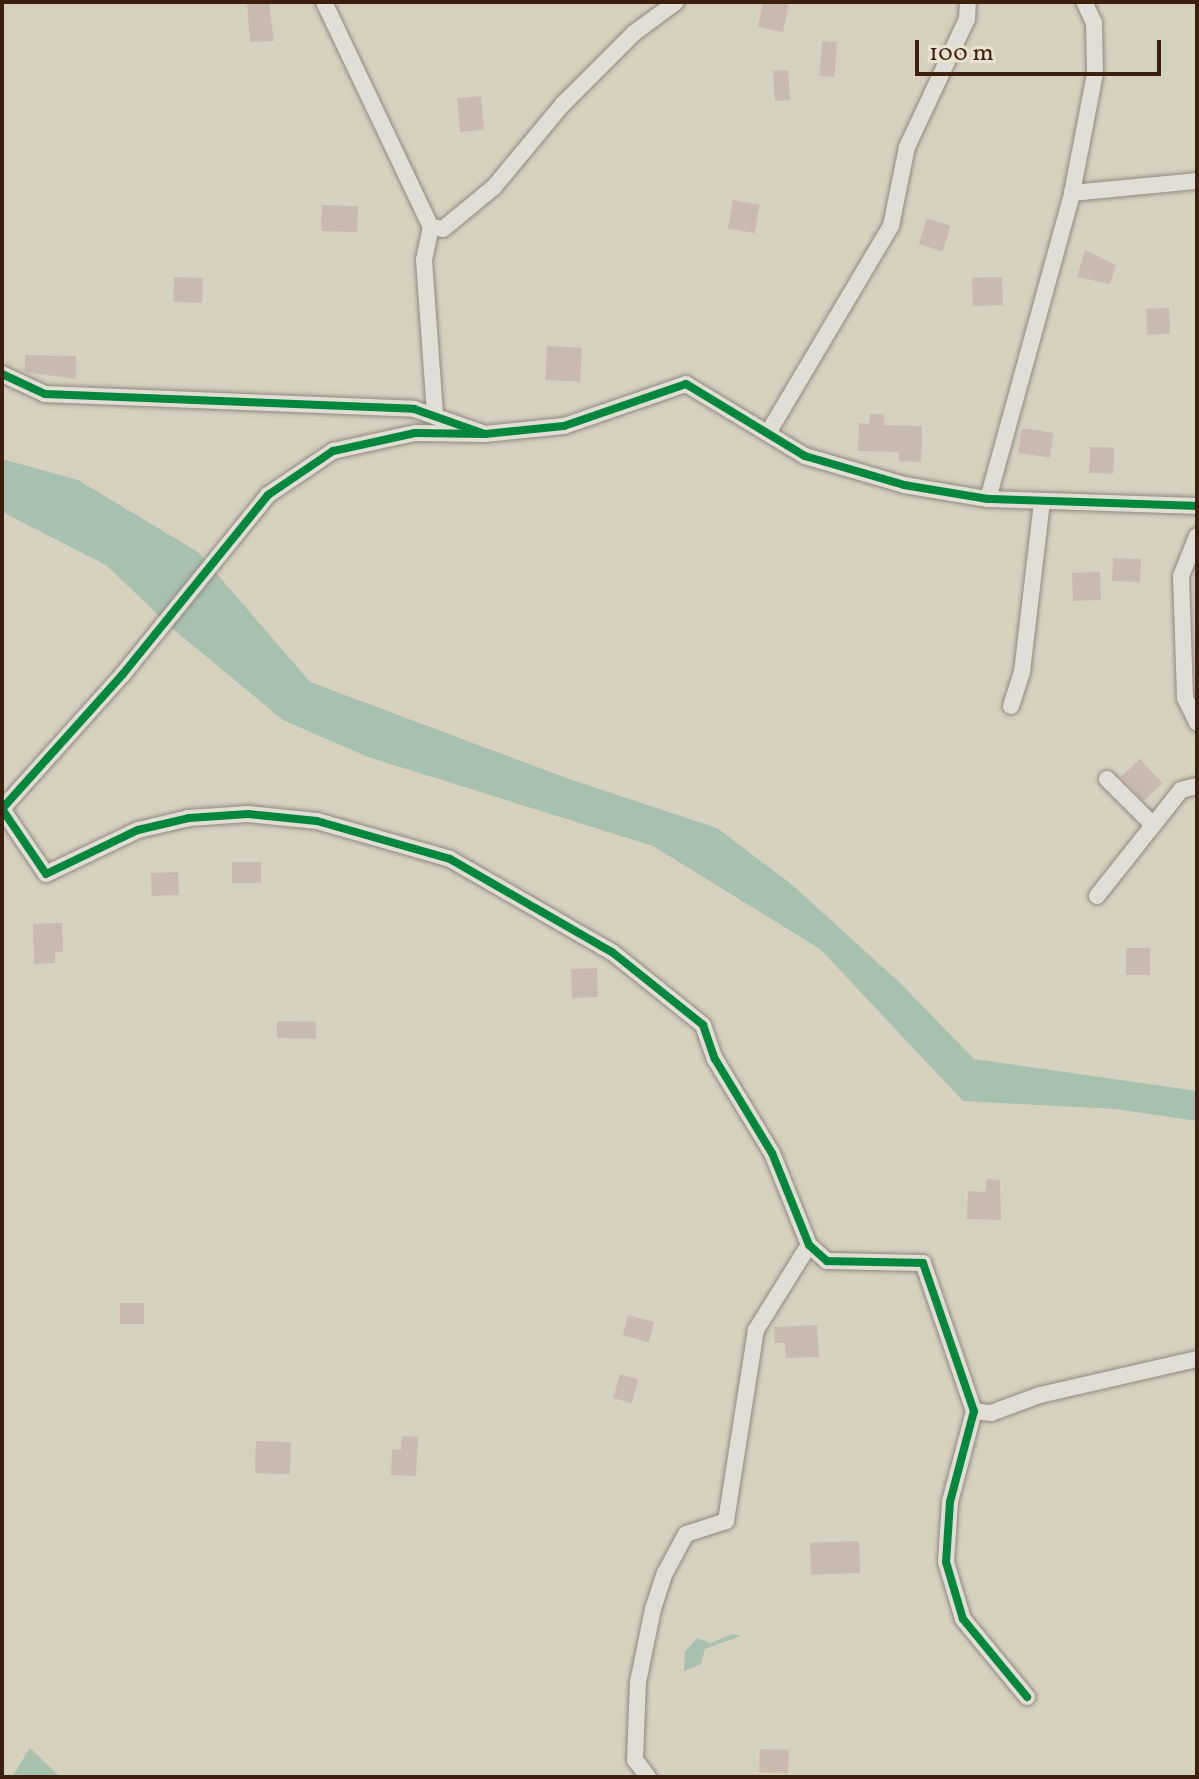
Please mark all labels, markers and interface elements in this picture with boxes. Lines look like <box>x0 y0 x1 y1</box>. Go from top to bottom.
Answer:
scale bar <box>919 24 1165 74</box>
text: 100 m <box>929 37 994 71</box>

